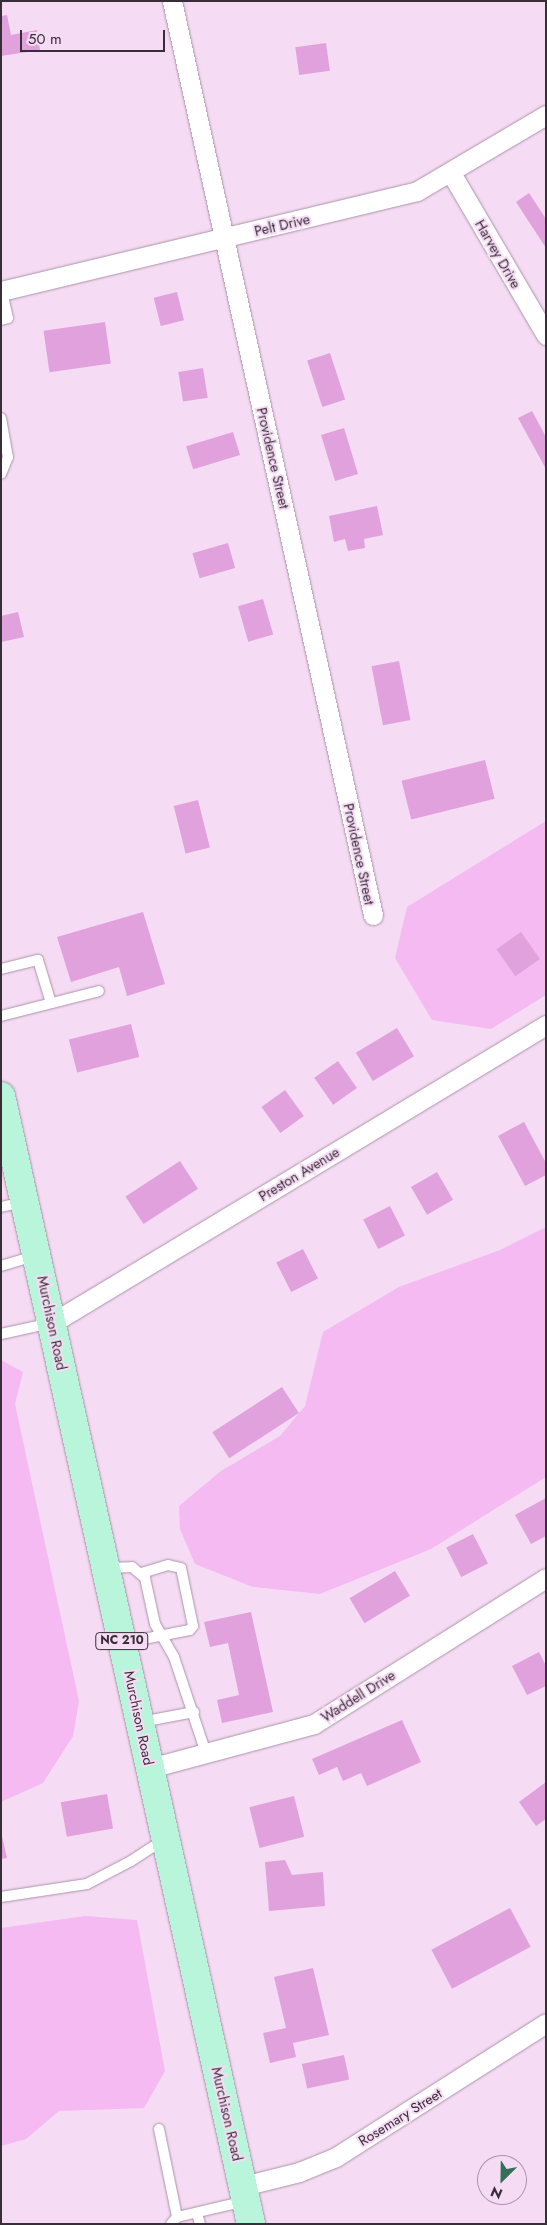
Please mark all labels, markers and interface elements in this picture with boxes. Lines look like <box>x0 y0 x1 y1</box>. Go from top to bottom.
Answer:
scale bar <box>22 20 168 52</box>
text: 50 m <box>28 28 62 50</box>
street label: Pelt Drive <box>253 210 311 240</box>
street label: Harvey Drive <box>472 217 524 291</box>
street label: Providence Street <box>253 406 293 510</box>
street label: Providence Street <box>340 802 378 906</box>
street label: Preston Avenue <box>256 1143 342 1205</box>
street label: Murchison Road <box>34 1274 70 1372</box>
road number: NC 210 <box>94 1632 150 1650</box>
street label: Waddell Drive <box>318 1667 398 1725</box>
street label: Murchison Road <box>121 1669 157 1767</box>
street label: Murchison Road <box>208 2065 246 2163</box>
street label: Rosemary Street <box>355 2085 445 2149</box>
north arrow <box>477 2155 527 2205</box>
text: N <box>488 2182 506 2204</box>

